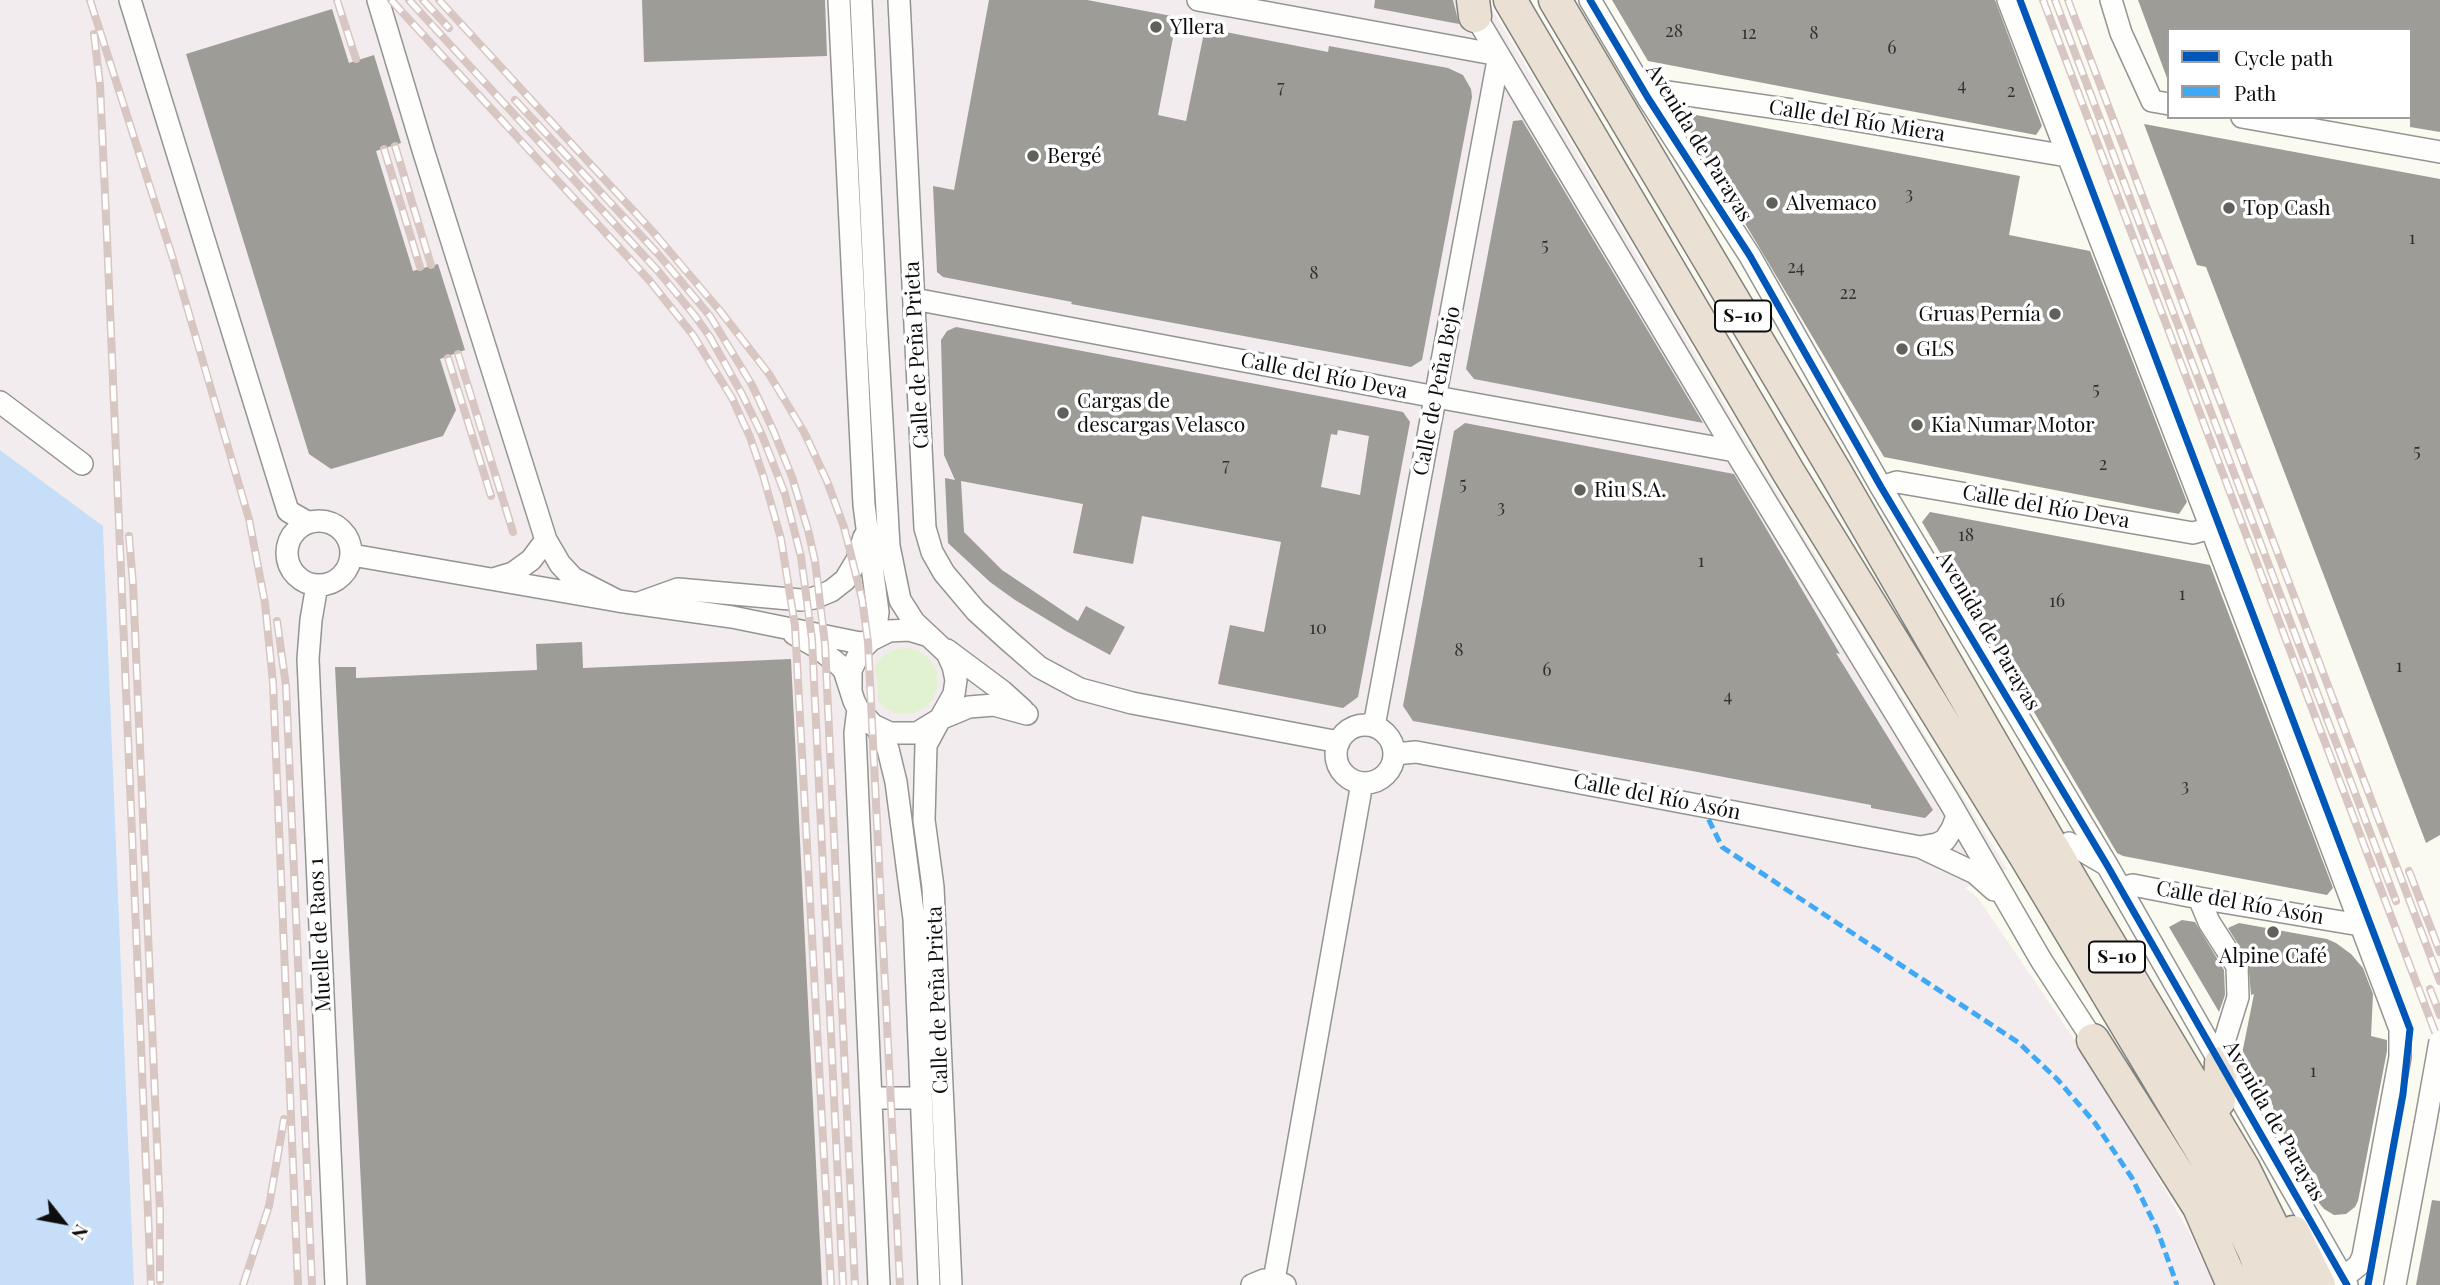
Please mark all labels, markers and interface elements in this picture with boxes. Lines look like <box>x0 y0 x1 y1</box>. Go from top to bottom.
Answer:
place label: Yllera <box>1170 14 1224 40</box>
marker: Yllera <box>1148 19 1164 35</box>
house number: 28 <box>1665 20 1683 42</box>
house number: 12 <box>1741 22 1757 44</box>
house number: 8 <box>1809 22 1819 44</box>
legend <box>2167 28 2412 119</box>
house number: 6 <box>1887 37 1897 59</box>
text: Cycle path <box>2234 43 2333 71</box>
street label: Avenida de Parayas <box>1640 60 1758 226</box>
house number: 4 <box>1958 74 1966 96</box>
house number: 7 <box>1277 76 1285 98</box>
text: Path <box>2234 78 2276 106</box>
house number: 2 <box>2007 80 2015 102</box>
street label: Calle del Río Miera <box>1767 95 1947 147</box>
place label: Bergé <box>1047 143 1102 169</box>
marker: Bergé <box>1025 148 1041 164</box>
house number: 3 <box>1905 183 1913 205</box>
place label: Alvemaco <box>1786 190 1877 216</box>
marker: Alvemaco <box>1764 195 1780 211</box>
place label: Top Cash <box>2243 195 2331 221</box>
marker: Top Cash <box>2221 200 2237 216</box>
house number: 1 <box>2409 227 2415 249</box>
house number: 5 <box>1541 234 1549 256</box>
house number: 24 <box>1787 256 1805 278</box>
street label: Calle de Peña Prieta <box>900 261 934 449</box>
house number: 8 <box>1309 262 1319 284</box>
house number: 22 <box>1839 282 1857 304</box>
road number: S-10 <box>1715 300 1771 332</box>
place label: Gruas Pernía <box>1918 301 2041 327</box>
street label: Calle de Peña Bejo <box>1408 304 1466 478</box>
marker: Gruas Pernía <box>2047 306 2063 322</box>
place label: GLS <box>1916 336 1954 362</box>
marker: GLS <box>1894 341 1910 357</box>
street label: Calle del Río Deva <box>1238 347 1410 405</box>
house number: 5 <box>2092 378 2100 400</box>
place label: Cargas de descargas Velasco <box>1077 388 1245 438</box>
marker: Cargas de descargas Velasco <box>1055 405 1071 421</box>
place label: Kia Numar Motor <box>1931 412 2095 438</box>
marker: Kia Numar Motor <box>1909 417 1925 433</box>
house number: 5 <box>2413 440 2421 462</box>
house number: 2 <box>2099 453 2107 475</box>
house number: 7 <box>1222 454 1230 476</box>
house number: 5 <box>1459 473 1467 495</box>
place label: Riu S.A. <box>1594 477 1666 503</box>
street label: Calle del Río Deva <box>1960 480 2132 534</box>
marker: Riu S.A. <box>1572 482 1588 498</box>
house number: 3 <box>1497 496 1505 518</box>
house number: 18 <box>1958 524 1974 546</box>
street label: Avenida de Parayas <box>1931 547 2045 715</box>
house number: 1 <box>1698 550 1704 572</box>
house number: 1 <box>2179 583 2185 605</box>
house number: 16 <box>2049 590 2065 612</box>
house number: 10 <box>1309 617 1327 639</box>
house number: 8 <box>1454 639 1464 661</box>
house number: 1 <box>2396 655 2402 677</box>
house number: 6 <box>1542 659 1552 681</box>
house number: 4 <box>1724 685 1732 707</box>
street label: Calle del Río Asón <box>1571 768 1743 826</box>
house number: 3 <box>2181 775 2189 797</box>
street label: Muelle de Raos 1 <box>303 857 337 1013</box>
street label: Calle del Río Asón <box>2154 876 2326 930</box>
street label: Calle de Peña Prieta <box>922 906 954 1094</box>
marker: Alpine Café <box>2265 924 2281 940</box>
road number: S-10 <box>2089 942 2145 973</box>
place label: Alpine Café <box>2219 943 2327 969</box>
street label: Avenida de Parayas <box>2218 1036 2330 1206</box>
house number: 1 <box>2310 1060 2316 1082</box>
north arrow <box>28 1187 98 1257</box>
text: N <box>66 1220 96 1245</box>

